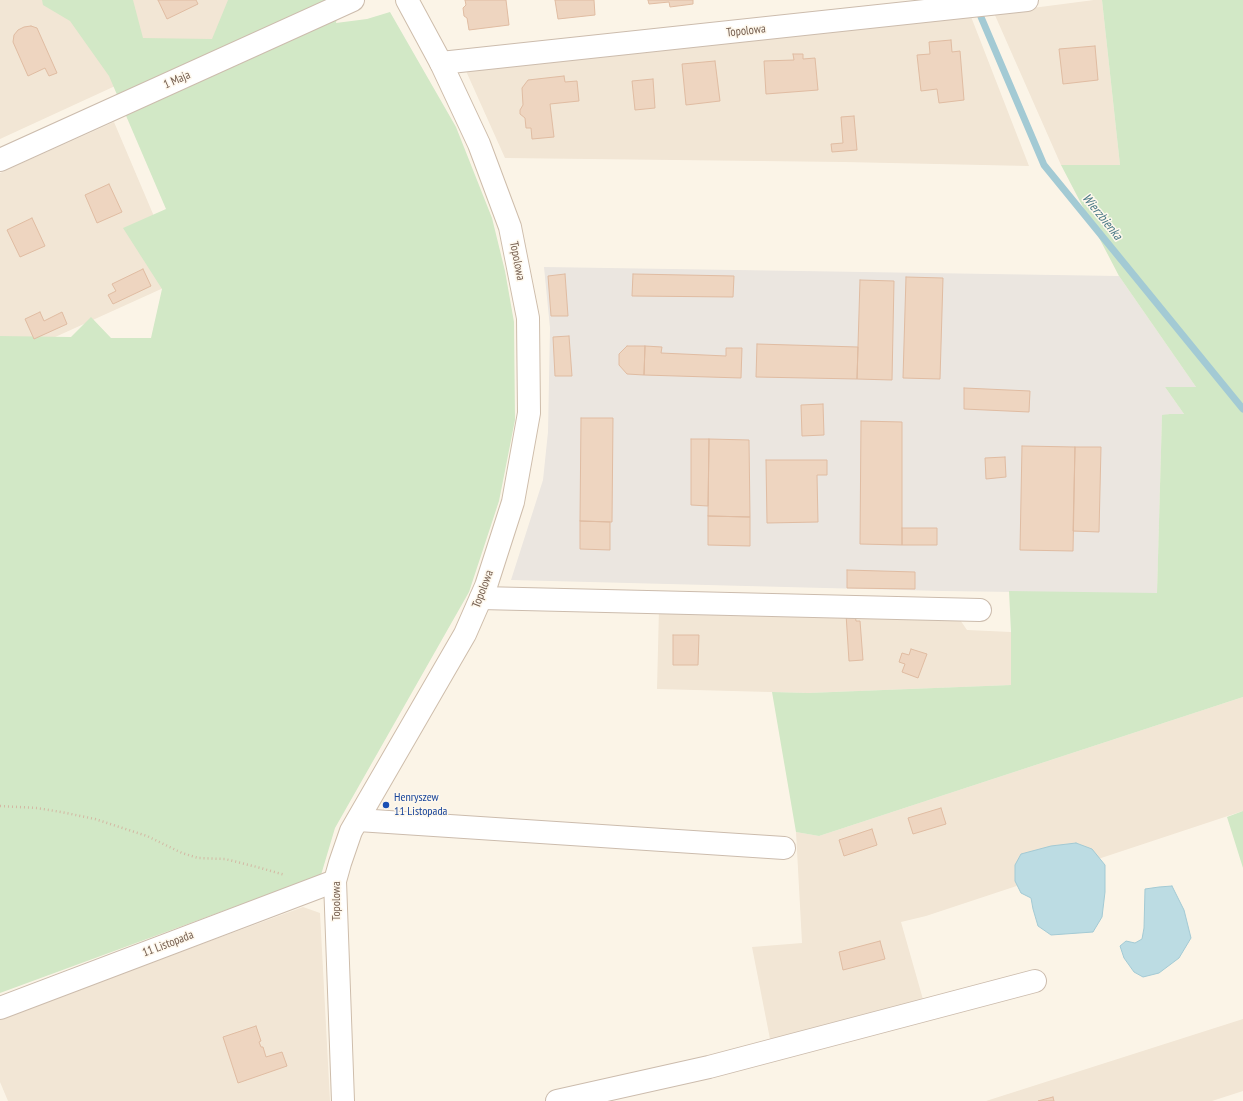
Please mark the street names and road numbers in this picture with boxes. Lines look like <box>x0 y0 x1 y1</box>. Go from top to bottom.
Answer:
street label: Topolowa <box>726 22 766 40</box>
street label: 1 Maja <box>161 68 193 92</box>
street label: Topolowa <box>506 240 528 282</box>
street label: Topolowa <box>469 568 497 610</box>
street label: Topolowa <box>330 881 344 921</box>
street label: 11 Listopada <box>140 928 196 960</box>

